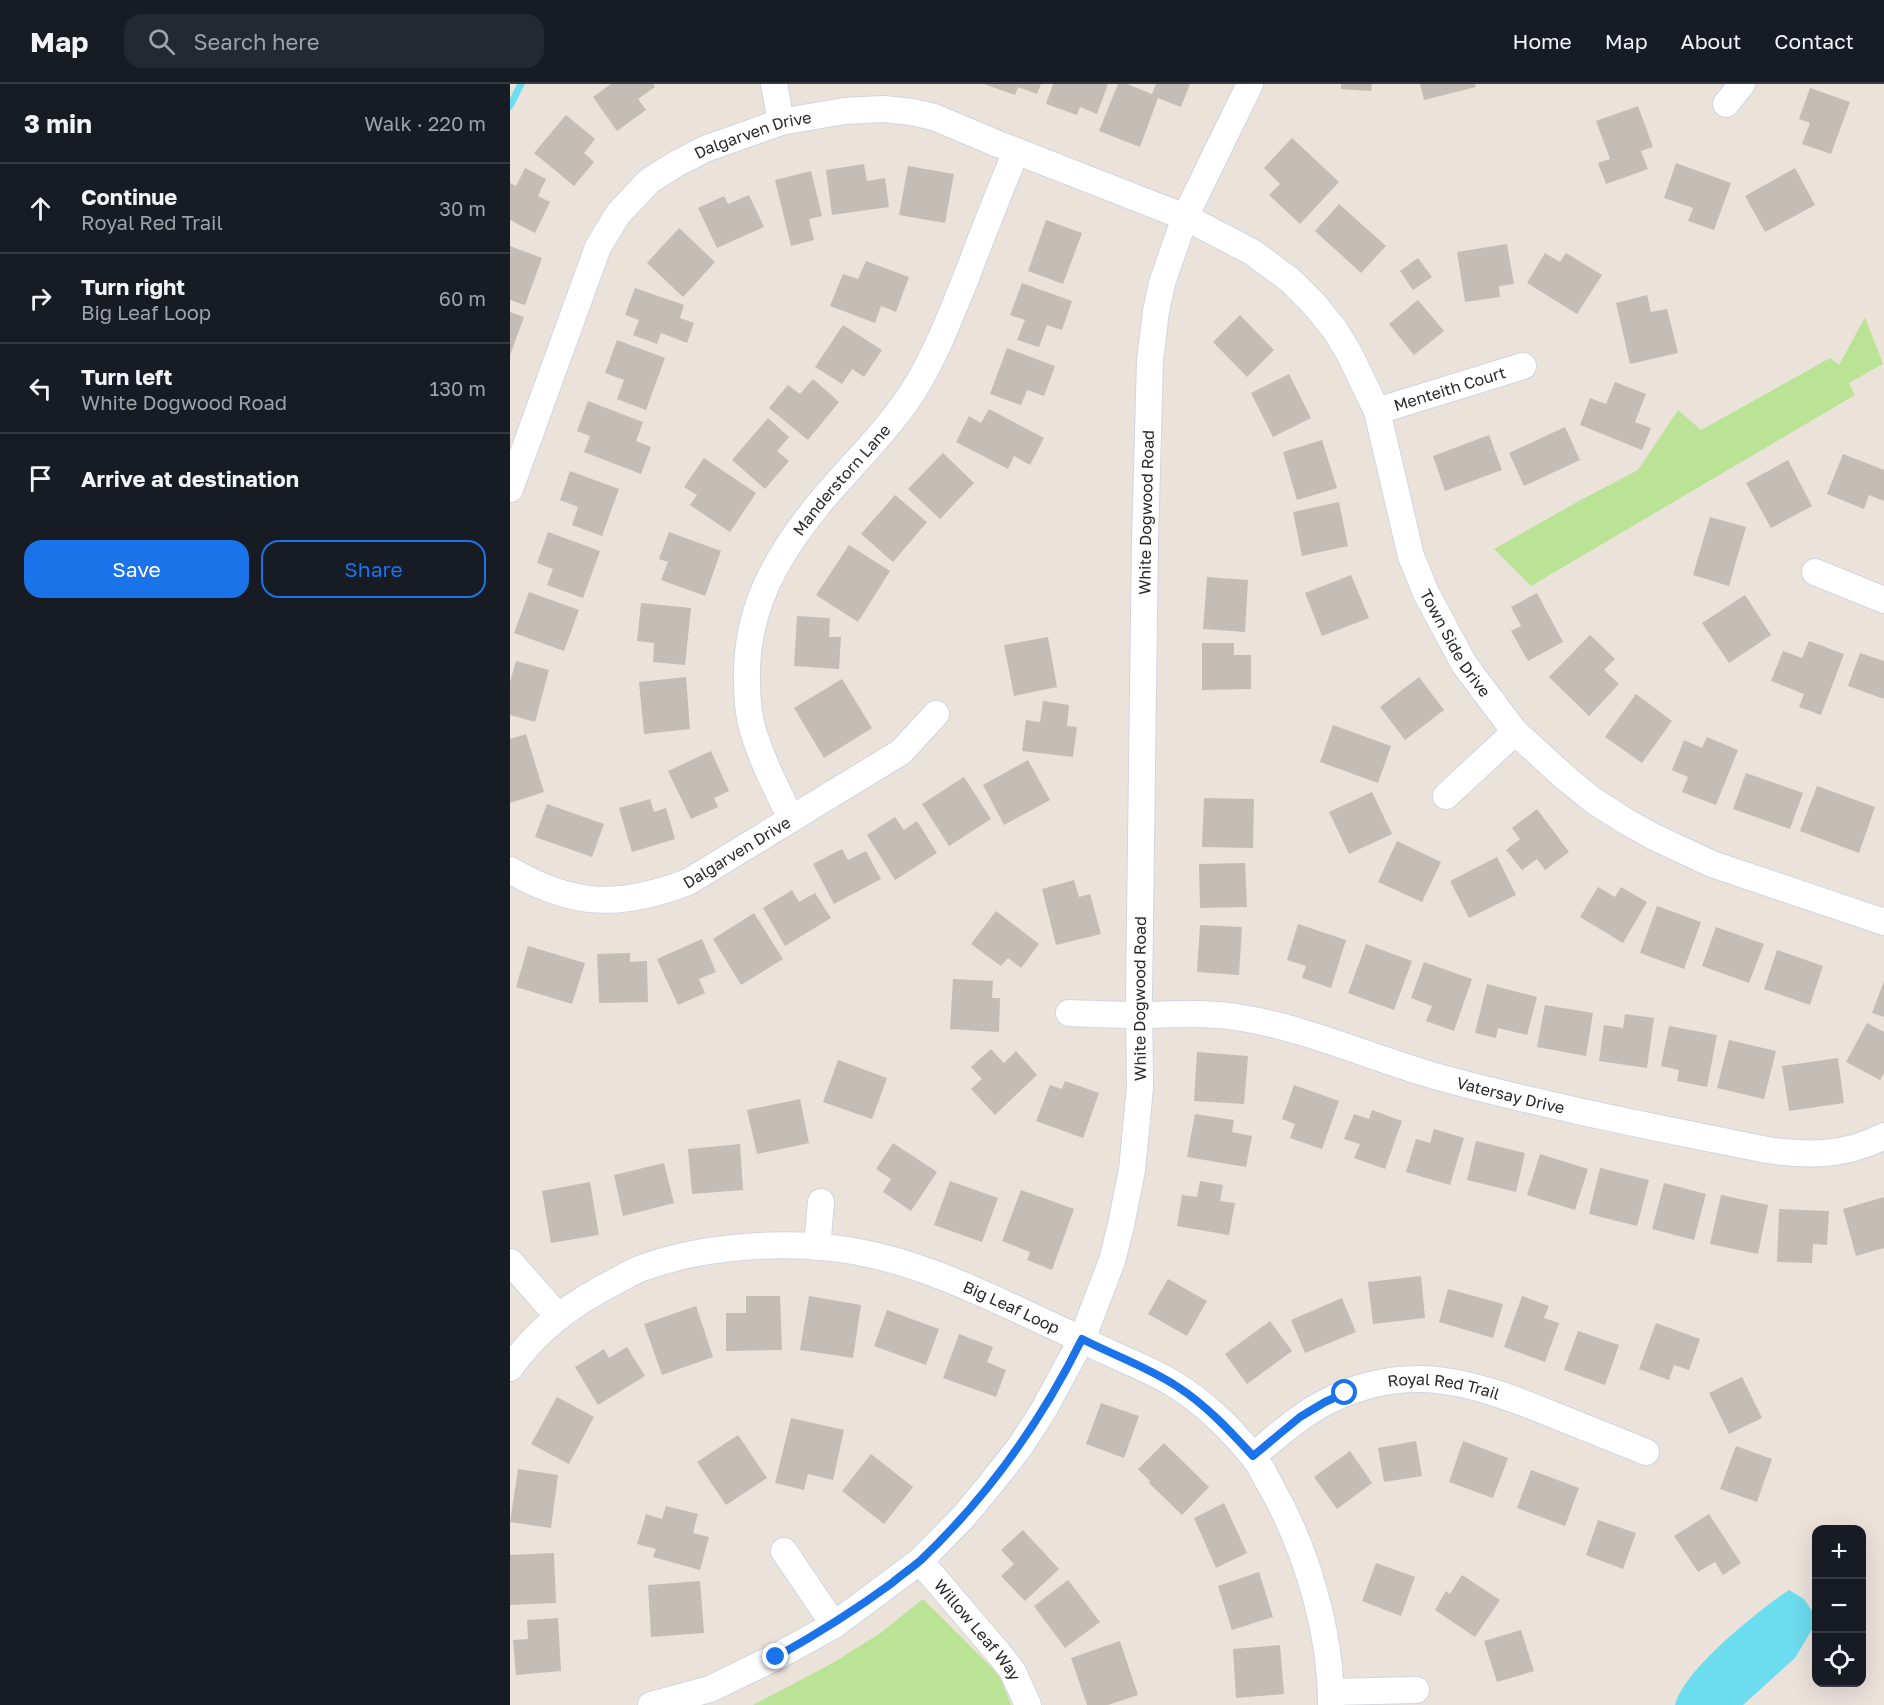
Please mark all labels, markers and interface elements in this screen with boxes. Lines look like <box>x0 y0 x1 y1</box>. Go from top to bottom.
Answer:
search box <box>124 14 544 68</box>
text: Map <box>30 25 88 58</box>
icon: search <box>145 25 178 58</box>
text: Search here <box>193 28 319 55</box>
text: Home <box>1512 28 1572 54</box>
text: Map <box>1605 28 1648 54</box>
text: About <box>1681 28 1741 54</box>
text: Contact <box>1774 28 1854 54</box>
street label: Dalgarven Drive <box>691 107 813 163</box>
text: 3 min <box>24 108 92 139</box>
text: Walk · 220 m <box>364 111 486 135</box>
text: Continue <box>81 183 177 210</box>
icon: ahead <box>24 192 57 225</box>
text: 30 m <box>439 196 486 220</box>
text: Royal Red Trail <box>81 210 223 234</box>
text: Turn right <box>81 273 185 300</box>
icon: right <box>24 282 57 315</box>
text: 60 m <box>439 286 486 310</box>
text: Big Leaf Loop <box>81 300 211 324</box>
street label: Menteith Court <box>1391 362 1508 415</box>
text: Turn left <box>81 363 172 390</box>
icon: left <box>24 372 57 405</box>
text: 130 m <box>430 376 486 400</box>
text: White Dogwood Road <box>81 390 287 414</box>
street label: Manderstorn Lane <box>788 420 895 539</box>
street label: White Dogwood Road <box>1134 430 1158 595</box>
icon: arrive <box>24 462 57 495</box>
text: Arrive at destination <box>81 465 299 492</box>
button: Save <box>24 540 249 598</box>
button: Share <box>261 540 486 598</box>
street label: Town Side Drive <box>1416 586 1495 701</box>
street label: Dalgarven Drive <box>679 812 794 893</box>
street label: White Dogwood Road <box>1129 916 1150 1081</box>
street label: Vatersay Drive <box>1454 1072 1567 1118</box>
street label: Big Leaf Loop <box>960 1276 1063 1338</box>
street label: Royal Red Trail <box>1386 1369 1502 1404</box>
route start <box>1331 1379 1357 1405</box>
map controls <box>1812 1525 1866 1687</box>
button: + <box>1812 1525 1866 1579</box>
street label: Willow Leaf Way <box>930 1575 1025 1683</box>
button: − <box>1812 1579 1866 1633</box>
button: locate <box>1812 1633 1866 1687</box>
route end <box>762 1643 788 1669</box>

